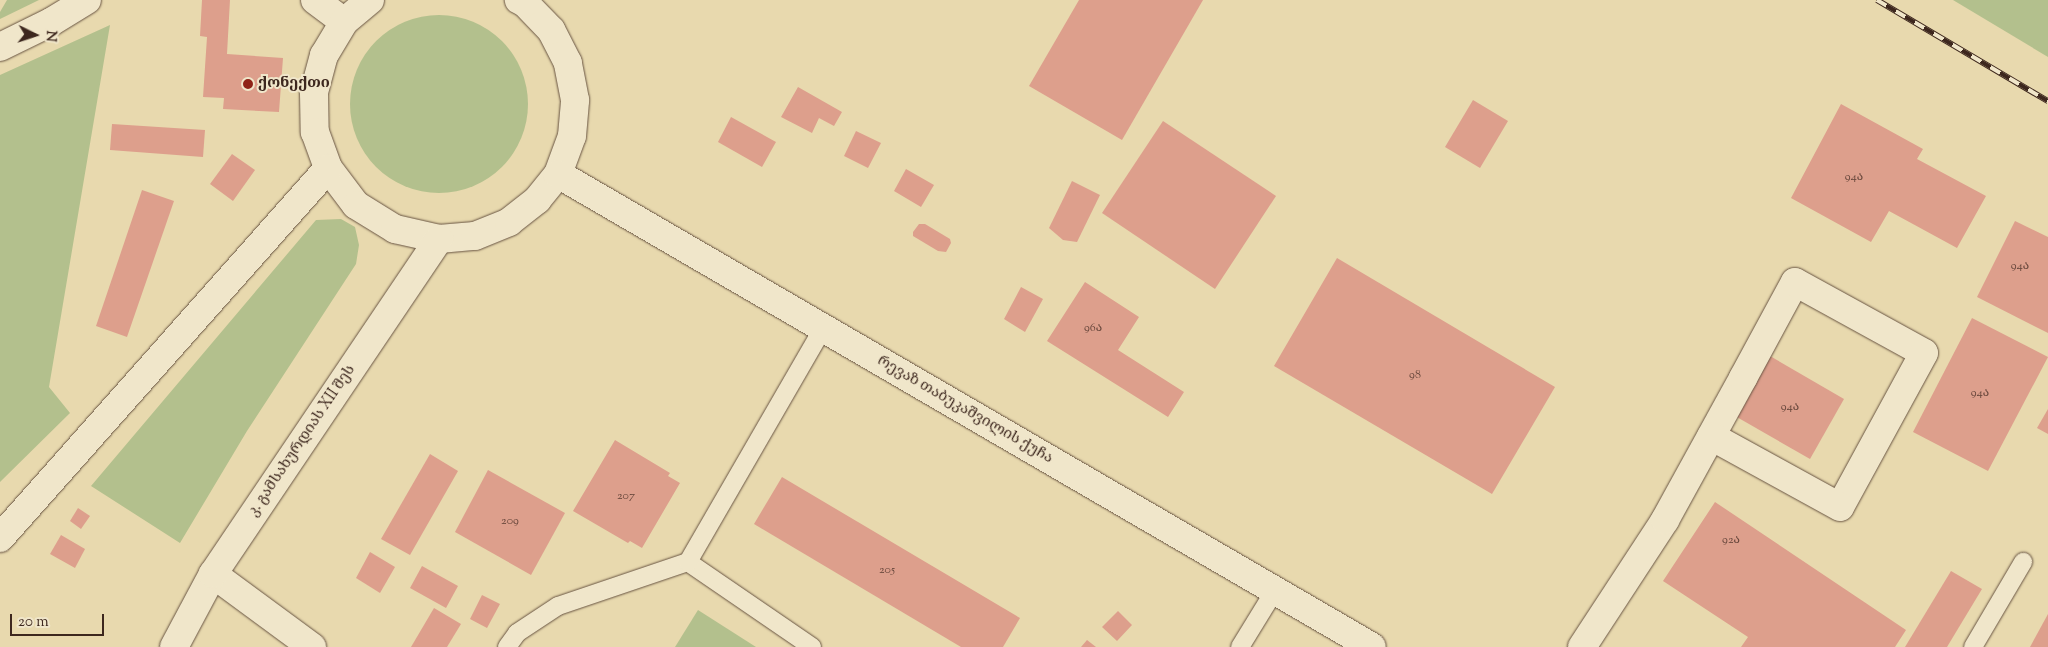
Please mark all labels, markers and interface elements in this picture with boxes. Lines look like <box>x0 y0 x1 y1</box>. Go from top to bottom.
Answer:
north arrow <box>10 10 60 60</box>
text: N <box>40 30 60 42</box>
place label: ქონექთი <box>258 75 330 93</box>
marker: ქონექთი <box>242 78 254 90</box>
house number: 94ა <box>1845 171 1863 185</box>
house number: 94ა <box>2011 260 2029 274</box>
house number: 96ა <box>1084 322 1102 336</box>
street label: რევაზ თაბუკაშვილის ქუჩა <box>874 352 1056 468</box>
street label: კ. გამსახურდიას XII შეს <box>245 362 359 520</box>
house number: 98 <box>1409 369 1421 383</box>
house number: 94ა <box>1971 387 1989 401</box>
house number: 94ა <box>1781 401 1799 415</box>
house number: 207 <box>617 490 635 504</box>
house number: 209 <box>501 515 519 529</box>
house number: 92ა <box>1722 534 1740 548</box>
house number: 205 <box>879 564 895 578</box>
scale bar <box>12 604 106 636</box>
text: 20 m <box>18 612 49 633</box>

